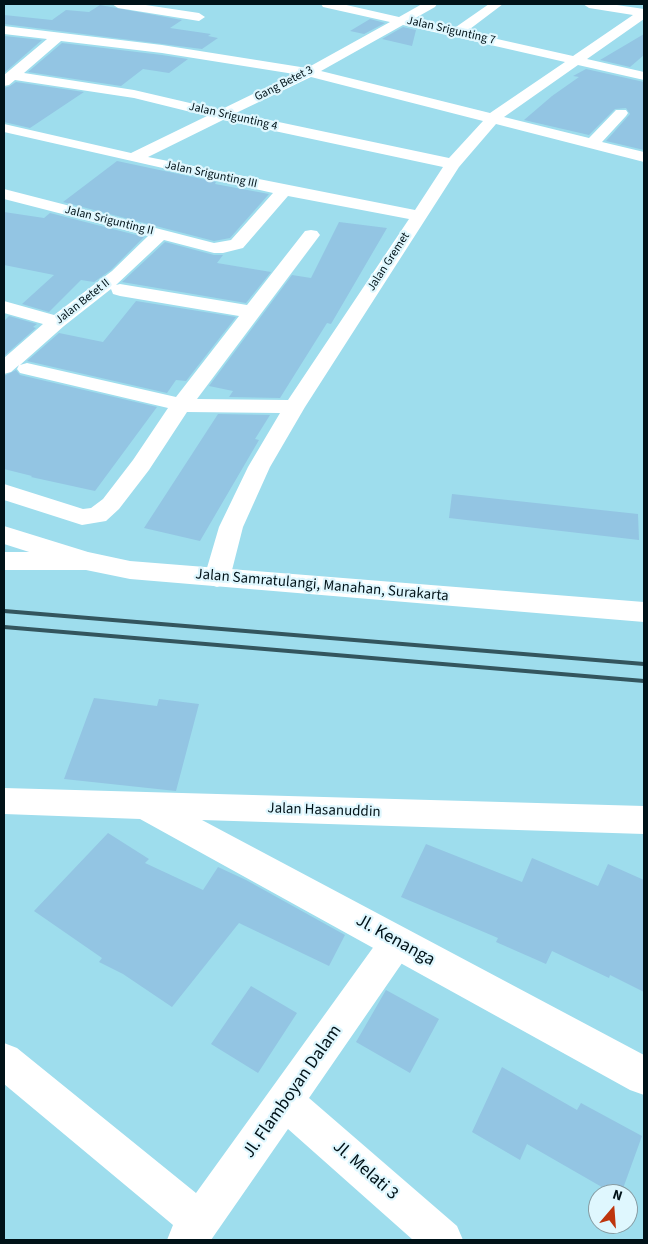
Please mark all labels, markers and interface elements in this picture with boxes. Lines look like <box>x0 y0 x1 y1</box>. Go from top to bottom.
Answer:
street label: Jalan Srigunting 7 <box>405 14 497 48</box>
street label: Gang Betet 3 <box>252 63 316 105</box>
street label: Jalan Srigunting 4 <box>187 100 279 134</box>
street label: Jalan Srigunting III <box>164 158 258 192</box>
street label: Jalan Srigunting II <box>63 203 155 239</box>
street label: Jalan Gremet <box>365 230 413 294</box>
street label: Jalan Betet II <box>53 276 113 328</box>
street label: Jalan Samratulangi, Manahan, Surakarta <box>195 566 449 606</box>
street label: Jalan Hasanuddin <box>267 800 381 822</box>
street label: Jl. Kenanga <box>352 910 438 972</box>
street label: Jl. Flamboyan Dalam <box>239 1021 347 1163</box>
street label: Jl. Melati 3 <box>328 1137 402 1205</box>
north arrow <box>588 1184 638 1234</box>
text: N <box>610 1185 625 1207</box>

